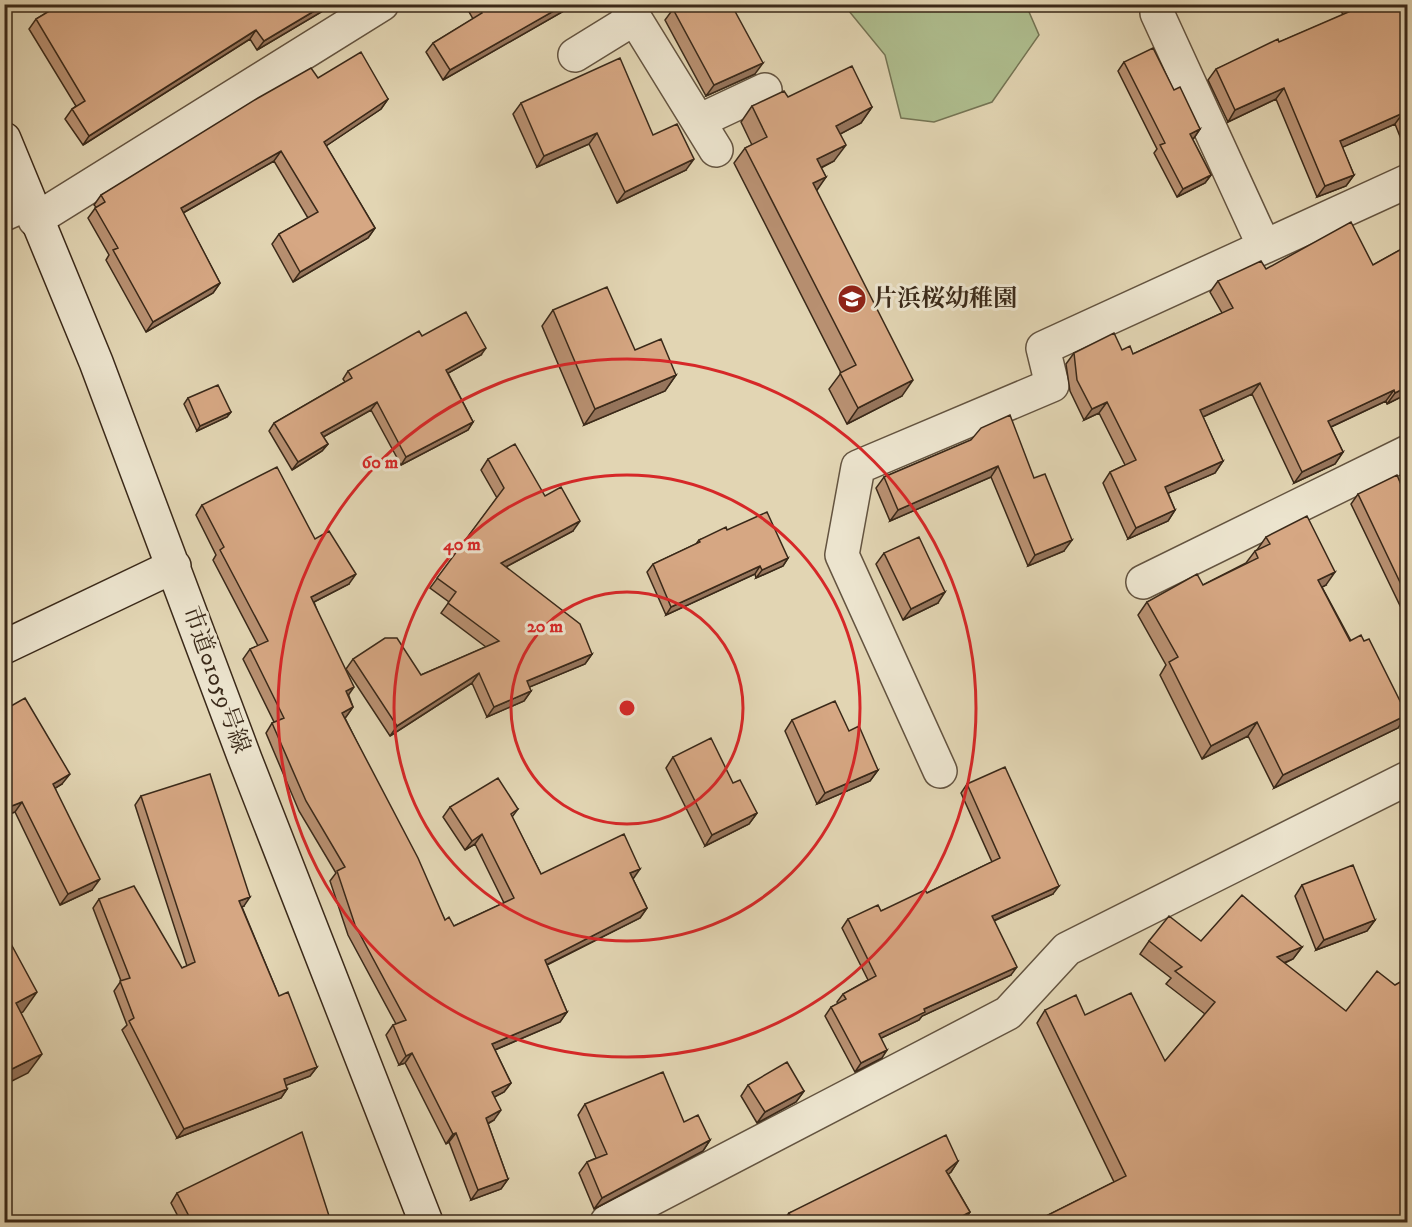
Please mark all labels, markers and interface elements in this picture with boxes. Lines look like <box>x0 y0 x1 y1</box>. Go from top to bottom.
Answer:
school or university icon: 片浜桜幼稚園 <box>836 283 868 315</box>
place label: 片浜桜幼稚園 <box>873 284 1017 314</box>
text: 60 m <box>362 452 399 474</box>
text: 40 m <box>442 534 481 556</box>
street label: 市道01059号線 <box>176 602 256 758</box>
text: 20 m <box>527 616 563 638</box>
centre of rings <box>617 698 637 718</box>

